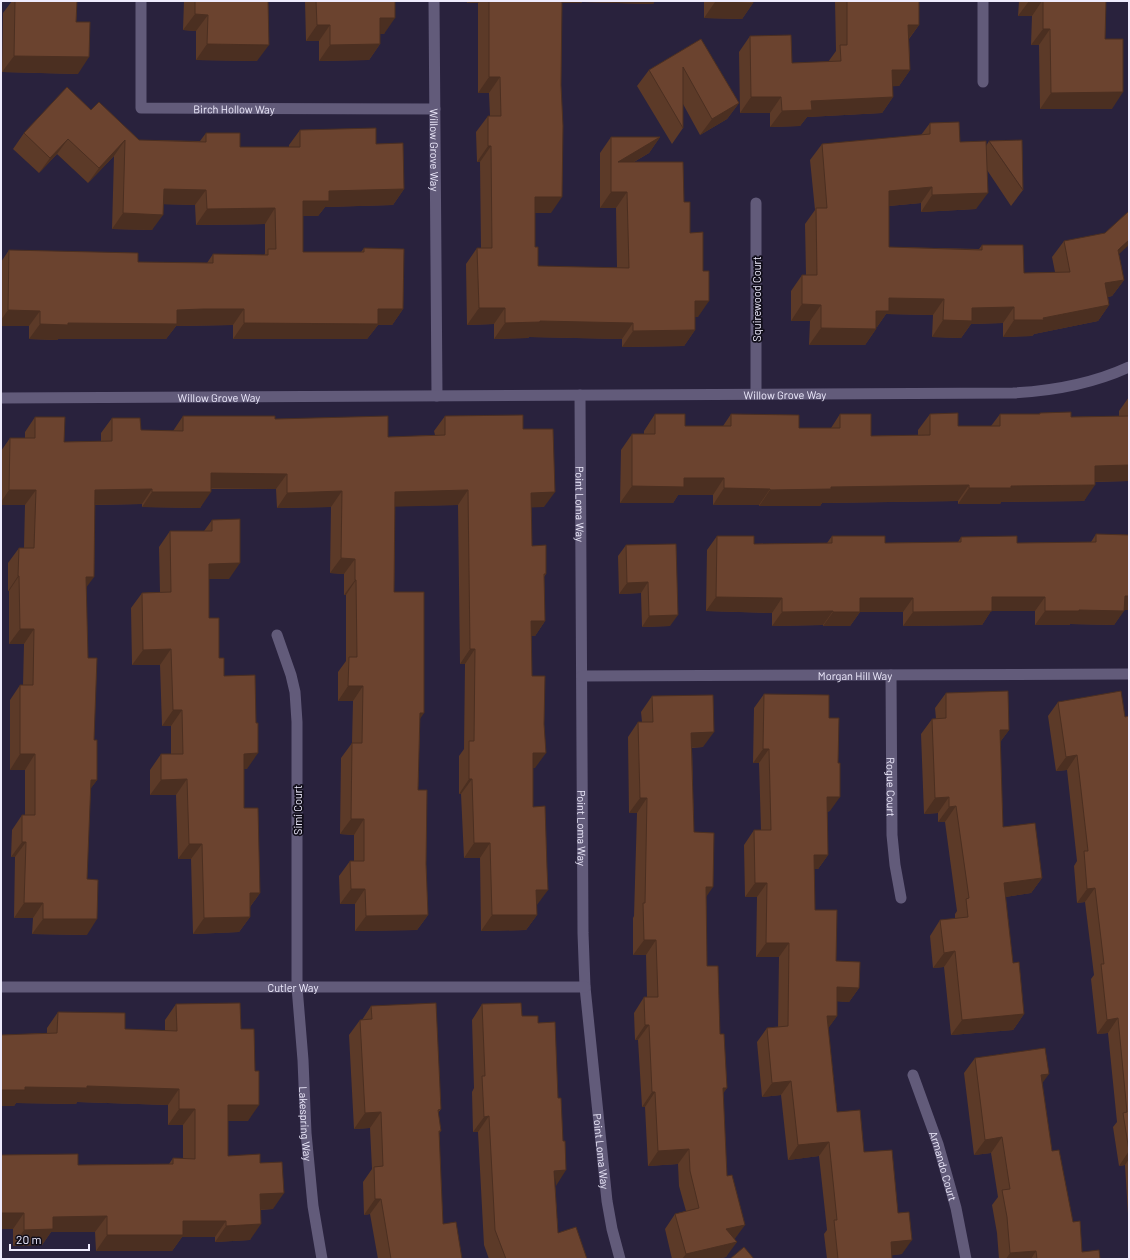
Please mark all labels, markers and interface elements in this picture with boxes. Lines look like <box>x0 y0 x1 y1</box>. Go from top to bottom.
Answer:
street label: Birch Hollow Way <box>193 102 275 115</box>
street label: Willow Grove Way <box>428 109 442 191</box>
street label: Squirewood Court <box>750 256 763 342</box>
street label: Willow Grove Way <box>744 387 826 401</box>
street label: Willow Grove Way <box>178 390 260 404</box>
street label: Point Loma Way <box>574 466 587 542</box>
street label: Morgan Hill Way <box>818 668 892 682</box>
street label: Rogue Court <box>885 757 898 817</box>
street label: Simi Court <box>291 785 304 835</box>
street label: Point Loma Way <box>576 790 589 866</box>
street label: Cutler Way <box>267 981 319 994</box>
street label: Lakespring Way <box>298 1086 315 1162</box>
street label: Point Loma Way <box>592 1112 612 1190</box>
street label: Armando Court <box>927 1129 960 1202</box>
scale bar <box>10 1226 89 1252</box>
text: 20 m <box>16 1232 42 1246</box>

